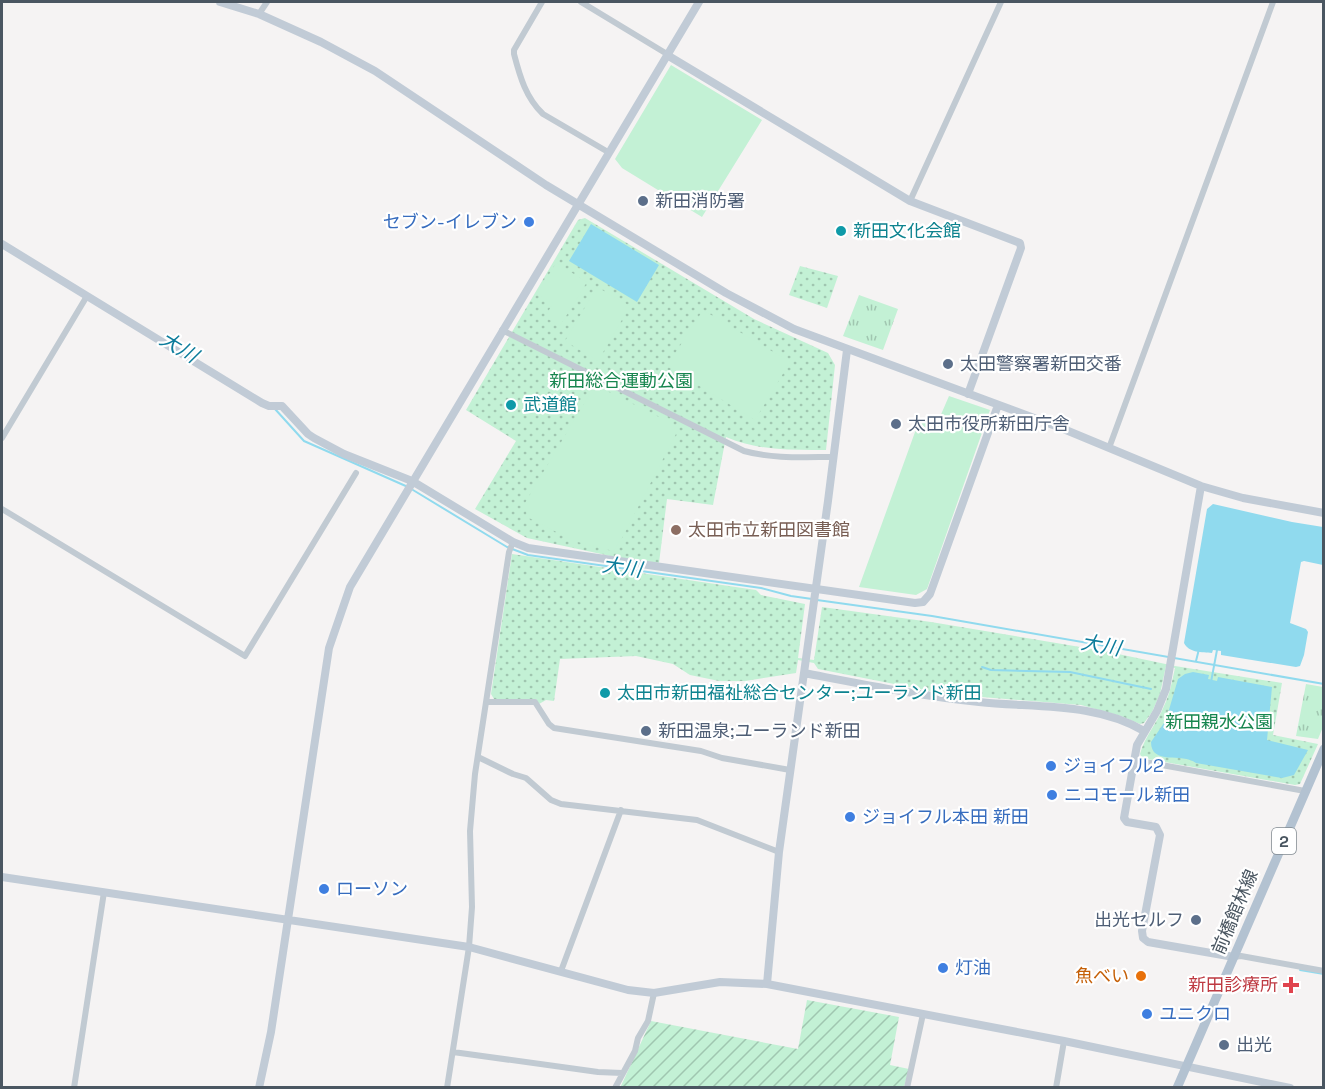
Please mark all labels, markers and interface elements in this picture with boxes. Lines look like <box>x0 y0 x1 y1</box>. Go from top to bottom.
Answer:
place label: 新田消防署 <box>655 189 745 212</box>
marker: 新田消防署 <box>636 194 650 208</box>
place label: セブン-イレブン <box>383 210 517 233</box>
marker: セブン-イレブン <box>522 215 536 229</box>
place label: 新田文化会館 <box>853 219 961 242</box>
marker: 新田文化会館 <box>834 224 848 238</box>
water label: 大川 <box>155 326 205 369</box>
place label: 太田警察署新田交番 <box>960 352 1122 375</box>
marker: 太田警察署新田交番 <box>941 357 955 371</box>
park label: 新田総合運動公園 <box>549 369 693 392</box>
place label: 武道館 <box>523 393 577 416</box>
marker: 武道館 <box>504 398 518 412</box>
place label: 太田市役所新田庁舎 <box>908 412 1070 435</box>
marker: 太田市役所新田庁舎 <box>889 417 903 431</box>
place label: 太田市立新田図書館 <box>688 518 850 541</box>
marker: 太田市立新田図書館 <box>669 523 683 537</box>
water label: 大川 <box>600 551 646 583</box>
water label: 大川 <box>1079 629 1125 662</box>
place label: 太田市新田福祉総合センター;ユーランド新田 <box>617 681 982 704</box>
marker: 太田市新田福祉総合センター;ユーランド新田 <box>598 686 612 700</box>
park label: 新田親水公園 <box>1165 710 1273 733</box>
place label: 新田温泉;ユーランド新田 <box>658 719 861 742</box>
marker: 新田温泉;ユーランド新田 <box>639 724 653 738</box>
place label: ジョイフル2 <box>1063 754 1164 777</box>
marker: ジョイフル2 <box>1044 759 1058 773</box>
place label: ニコモール新田 <box>1064 783 1190 806</box>
marker: ニコモール新田 <box>1045 788 1059 802</box>
place label: ジョイフル本田 新田 <box>862 805 1029 828</box>
marker: ジョイフル本田 新田 <box>843 810 857 824</box>
road number: 2 <box>1272 828 1296 854</box>
street label: 前橋館林線 <box>1206 866 1263 958</box>
place label: ローソン <box>336 877 408 900</box>
marker: ローソン <box>317 882 331 896</box>
place label: 出光セルフ <box>1094 908 1184 931</box>
marker: 出光セルフ <box>1189 913 1203 927</box>
place label: 灯油 <box>955 956 991 979</box>
marker: 灯油 <box>936 961 950 975</box>
place label: 魚べい <box>1075 964 1129 987</box>
marker: 魚べい <box>1134 969 1148 983</box>
place label: 新田診療所 <box>1188 973 1278 996</box>
marker: 新田診療所 <box>1282 976 1300 994</box>
place label: ユニクロ <box>1159 1002 1231 1025</box>
marker: ユニクロ <box>1140 1007 1154 1021</box>
place label: 出光 <box>1236 1033 1272 1056</box>
marker: 出光 <box>1217 1038 1231 1052</box>

